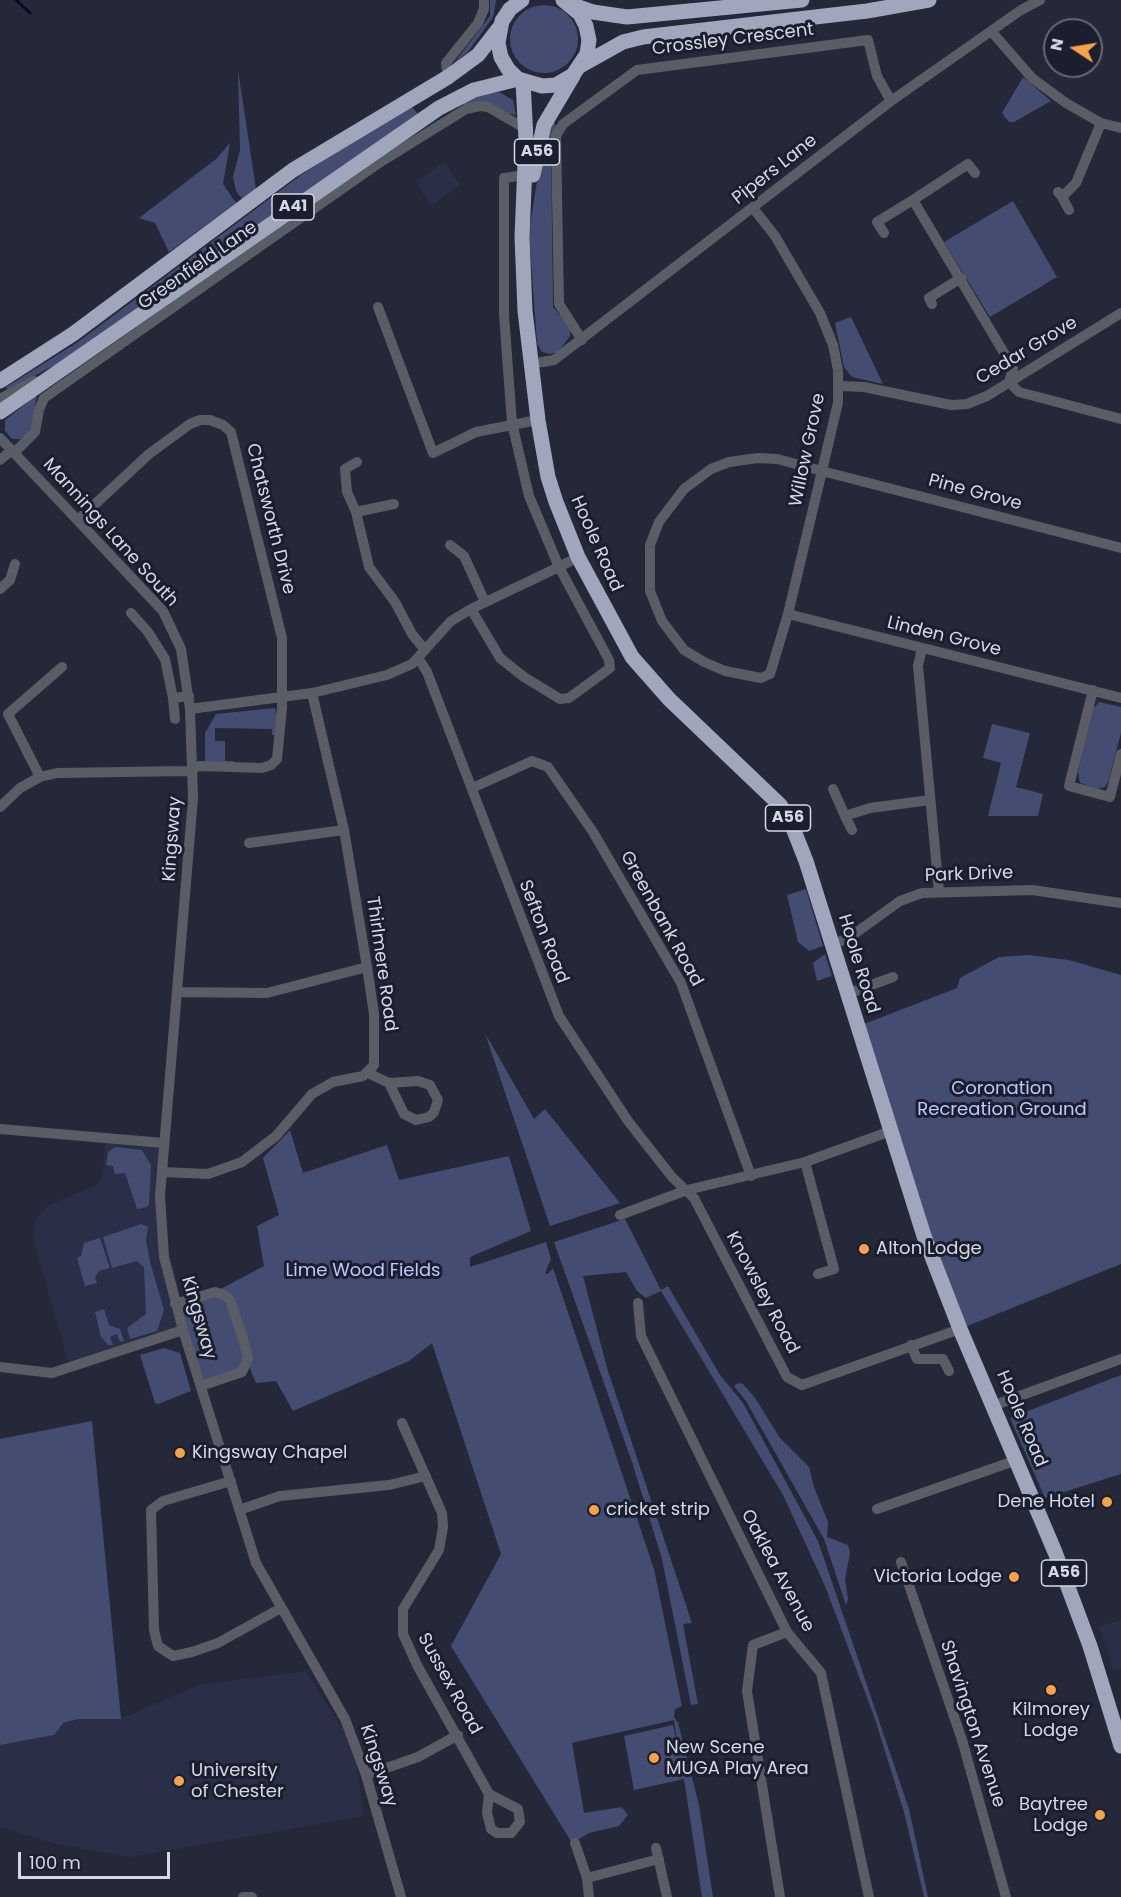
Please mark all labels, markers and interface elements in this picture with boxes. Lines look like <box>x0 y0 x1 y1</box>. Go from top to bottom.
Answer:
north arrow <box>1043 18 1103 78</box>
street label: Crossley Crescent <box>651 19 815 61</box>
text: N <box>1044 36 1069 53</box>
street label: Pipers Lane <box>728 130 822 210</box>
road number: A56 <box>514 139 560 165</box>
road number: A41 <box>272 194 314 220</box>
street label: Greenfield Lane <box>134 217 262 315</box>
street label: Cedar Grove <box>972 312 1082 390</box>
street label: Willow Grove <box>785 391 831 509</box>
street label: Chatsworth Drive <box>241 441 299 597</box>
street label: Mannings Lane South <box>38 454 182 612</box>
street label: Pine Grove <box>926 470 1024 516</box>
street label: Hoole Road <box>565 493 627 595</box>
street label: Linden Grove <box>885 612 1003 662</box>
street label: Kingsway <box>159 796 187 882</box>
road number: A56 <box>766 805 810 831</box>
street label: Greenbank Road <box>615 848 707 990</box>
street label: Park Drive <box>924 863 1014 887</box>
street label: Sefton Road <box>513 877 573 987</box>
street label: Thirlmere Road <box>361 895 401 1033</box>
street label: Hoole Road <box>833 912 883 1016</box>
park label: Coronation Recreation Ground <box>917 1078 1087 1120</box>
street label: Knowsley Road <box>721 1228 803 1358</box>
place label: Alton Lodge <box>876 1238 982 1260</box>
marker: Alton Lodge <box>857 1242 871 1256</box>
park label: Lime Wood Fields <box>286 1260 440 1282</box>
street label: Kingsway <box>176 1274 220 1362</box>
street label: Hoole Road <box>991 1368 1051 1470</box>
place label: Kingsway Chapel <box>192 1442 348 1464</box>
marker: Kingsway Chapel <box>173 1446 187 1460</box>
place label: Dene Hotel <box>998 1491 1095 1513</box>
marker: Dene Hotel <box>1100 1495 1114 1509</box>
place label: cricket strip <box>606 1499 710 1521</box>
marker: cricket strip <box>587 1503 601 1517</box>
street label: Oaklea Avenue <box>736 1506 818 1636</box>
road number: A56 <box>1042 1560 1086 1586</box>
place label: Victoria Lodge <box>873 1566 1002 1588</box>
marker: Victoria Lodge <box>1007 1570 1021 1584</box>
street label: Sussex Road <box>412 1630 486 1738</box>
street label: Shavington Avenue <box>935 1638 1009 1810</box>
marker: Kilmorey Lodge <box>1044 1683 1058 1697</box>
place label: Kilmorey Lodge <box>1012 1699 1090 1742</box>
street label: Kingsway <box>355 1722 401 1810</box>
place label: New Scene MUGA Play Area <box>666 1737 809 1780</box>
marker: New Scene MUGA Play Area <box>647 1751 661 1765</box>
place label: University of Chester <box>191 1760 284 1802</box>
marker: University of Chester <box>172 1774 186 1788</box>
place label: Baytree Lodge <box>1019 1794 1088 1836</box>
marker: Baytree Lodge <box>1093 1808 1107 1822</box>
scale bar <box>21 1840 172 1878</box>
text: 100 m <box>29 1850 81 1875</box>

